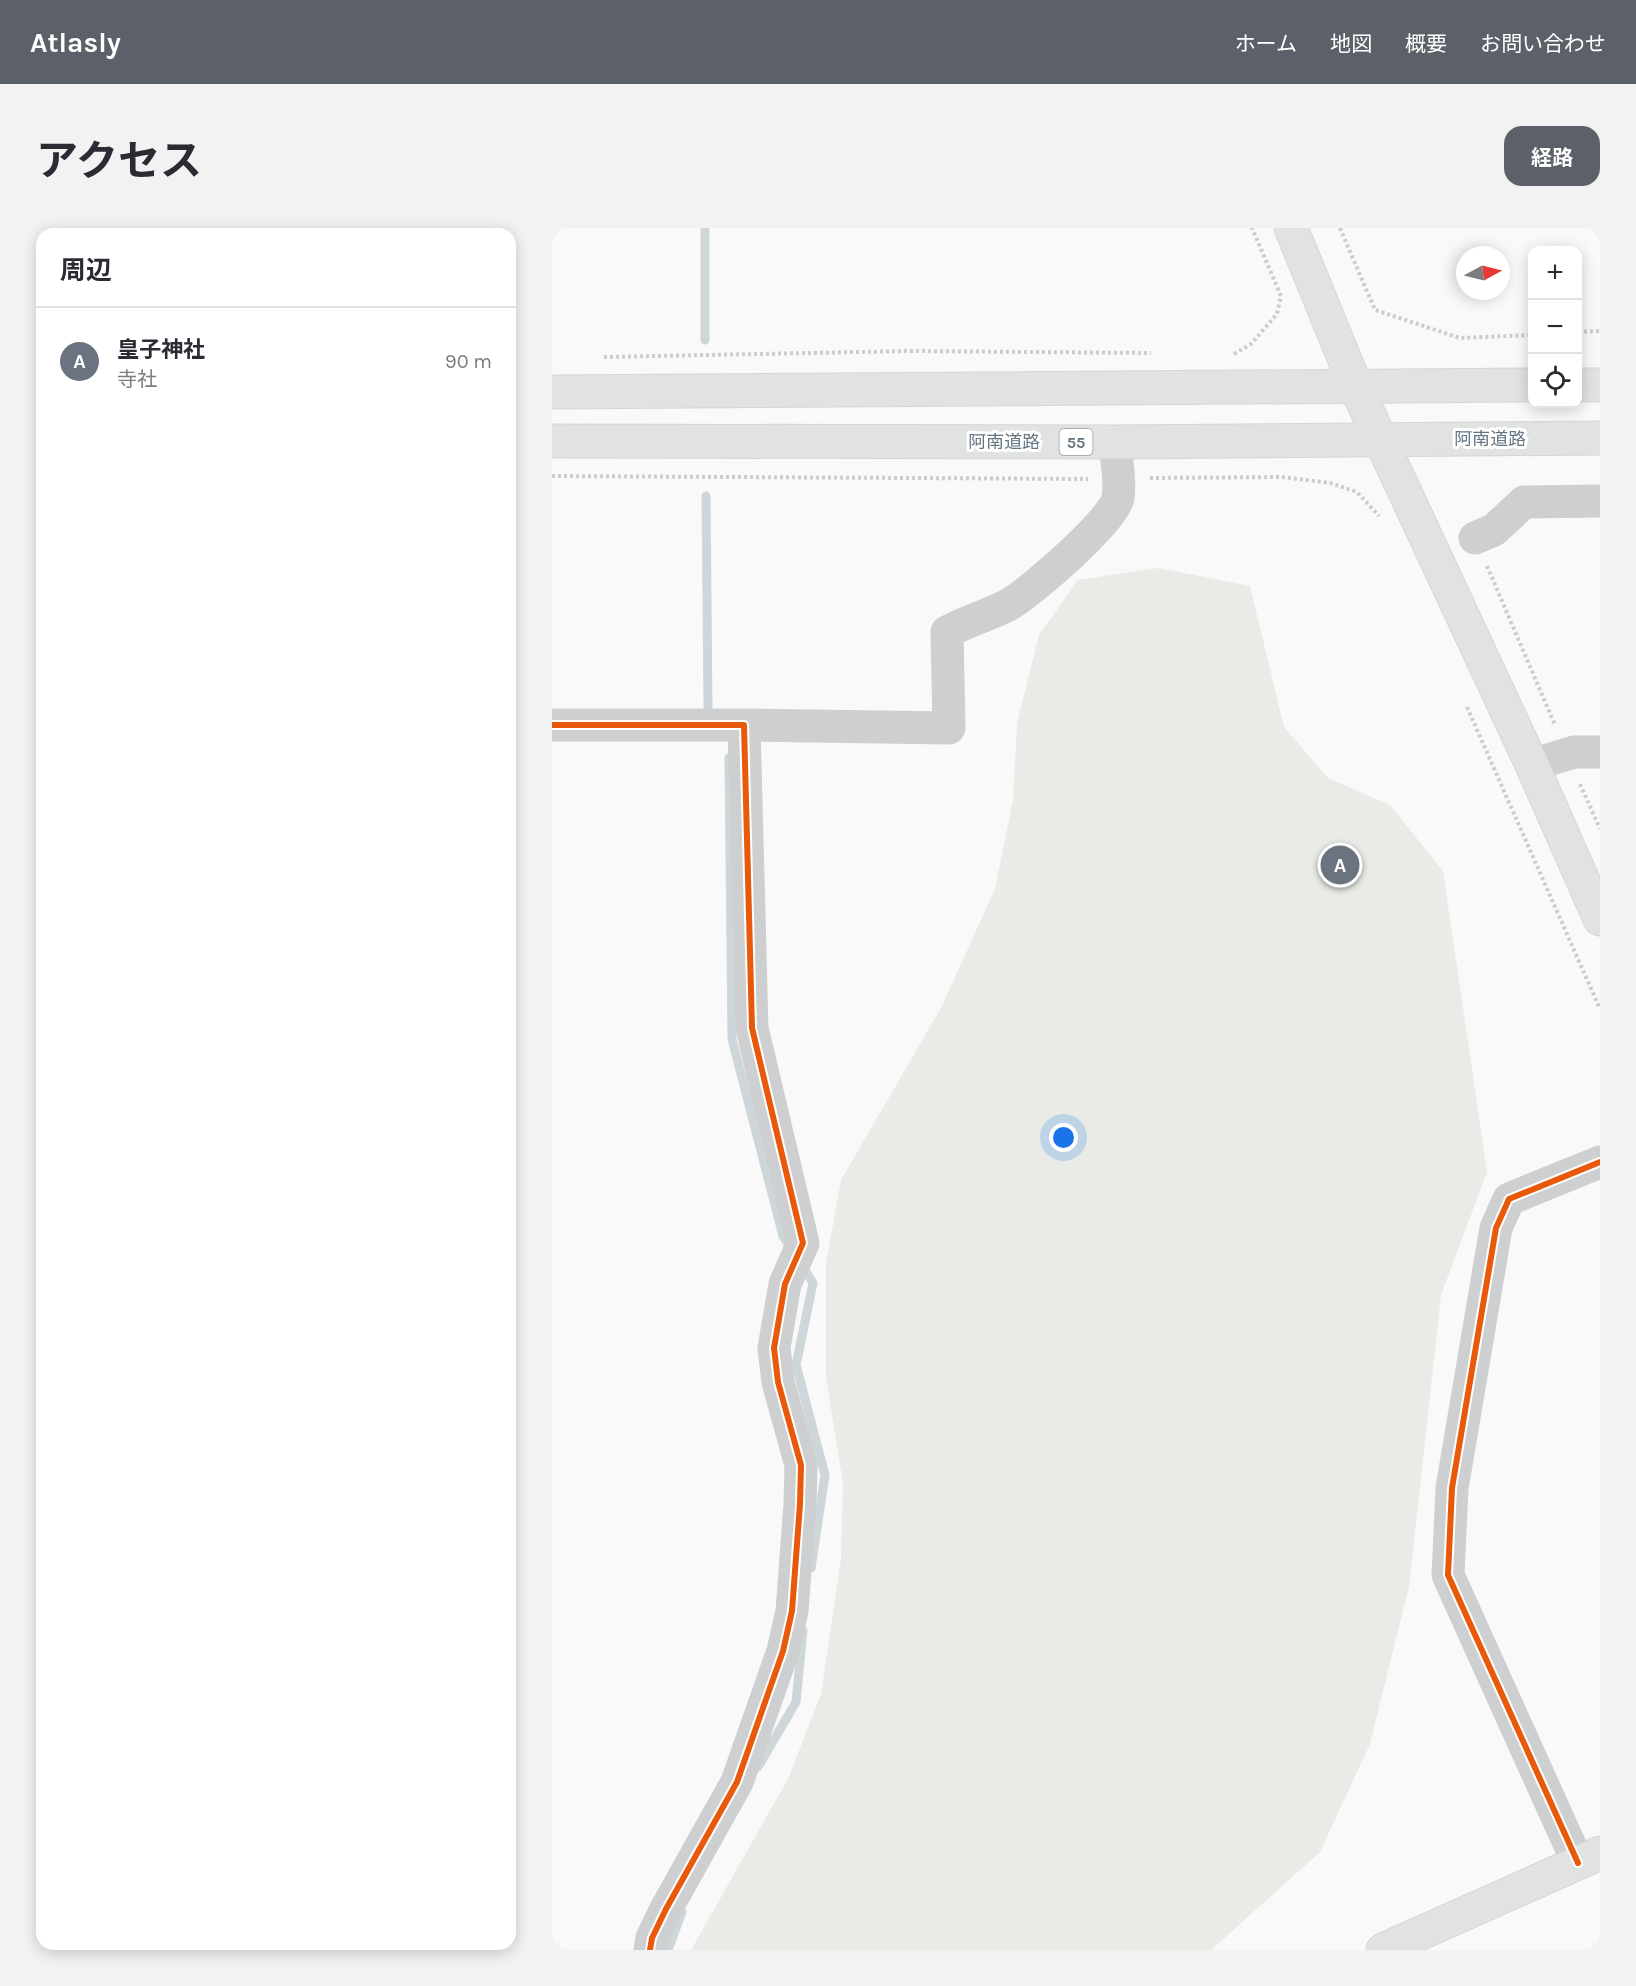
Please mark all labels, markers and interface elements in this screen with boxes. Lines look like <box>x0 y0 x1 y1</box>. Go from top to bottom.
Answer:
text: Atlasly <box>30 26 121 59</box>
text: ホーム <box>1235 32 1297 56</box>
text: 地図 <box>1330 32 1372 56</box>
text: 概要 <box>1405 32 1447 56</box>
text: お問い合わせ <box>1480 32 1606 56</box>
button: 経路 <box>1504 126 1600 186</box>
text: アクセス <box>36 136 202 186</box>
north arrow <box>1456 246 1510 300</box>
map controls <box>1528 246 1582 408</box>
button: + <box>1528 246 1582 300</box>
text: 周辺 <box>60 255 112 286</box>
button: − <box>1528 300 1582 354</box>
text: 皇子神社 <box>117 337 205 363</box>
text: A <box>73 350 86 373</box>
text: 90 m <box>445 350 492 373</box>
button: locate <box>1528 354 1582 408</box>
text: 寺社 <box>117 368 157 391</box>
street label: 阿南道路 <box>1454 428 1526 450</box>
road number: 55 <box>1060 429 1092 455</box>
street label: 阿南道路 <box>968 431 1040 453</box>
pin: A <box>1320 842 1360 888</box>
your location <box>1049 1123 1078 1152</box>

